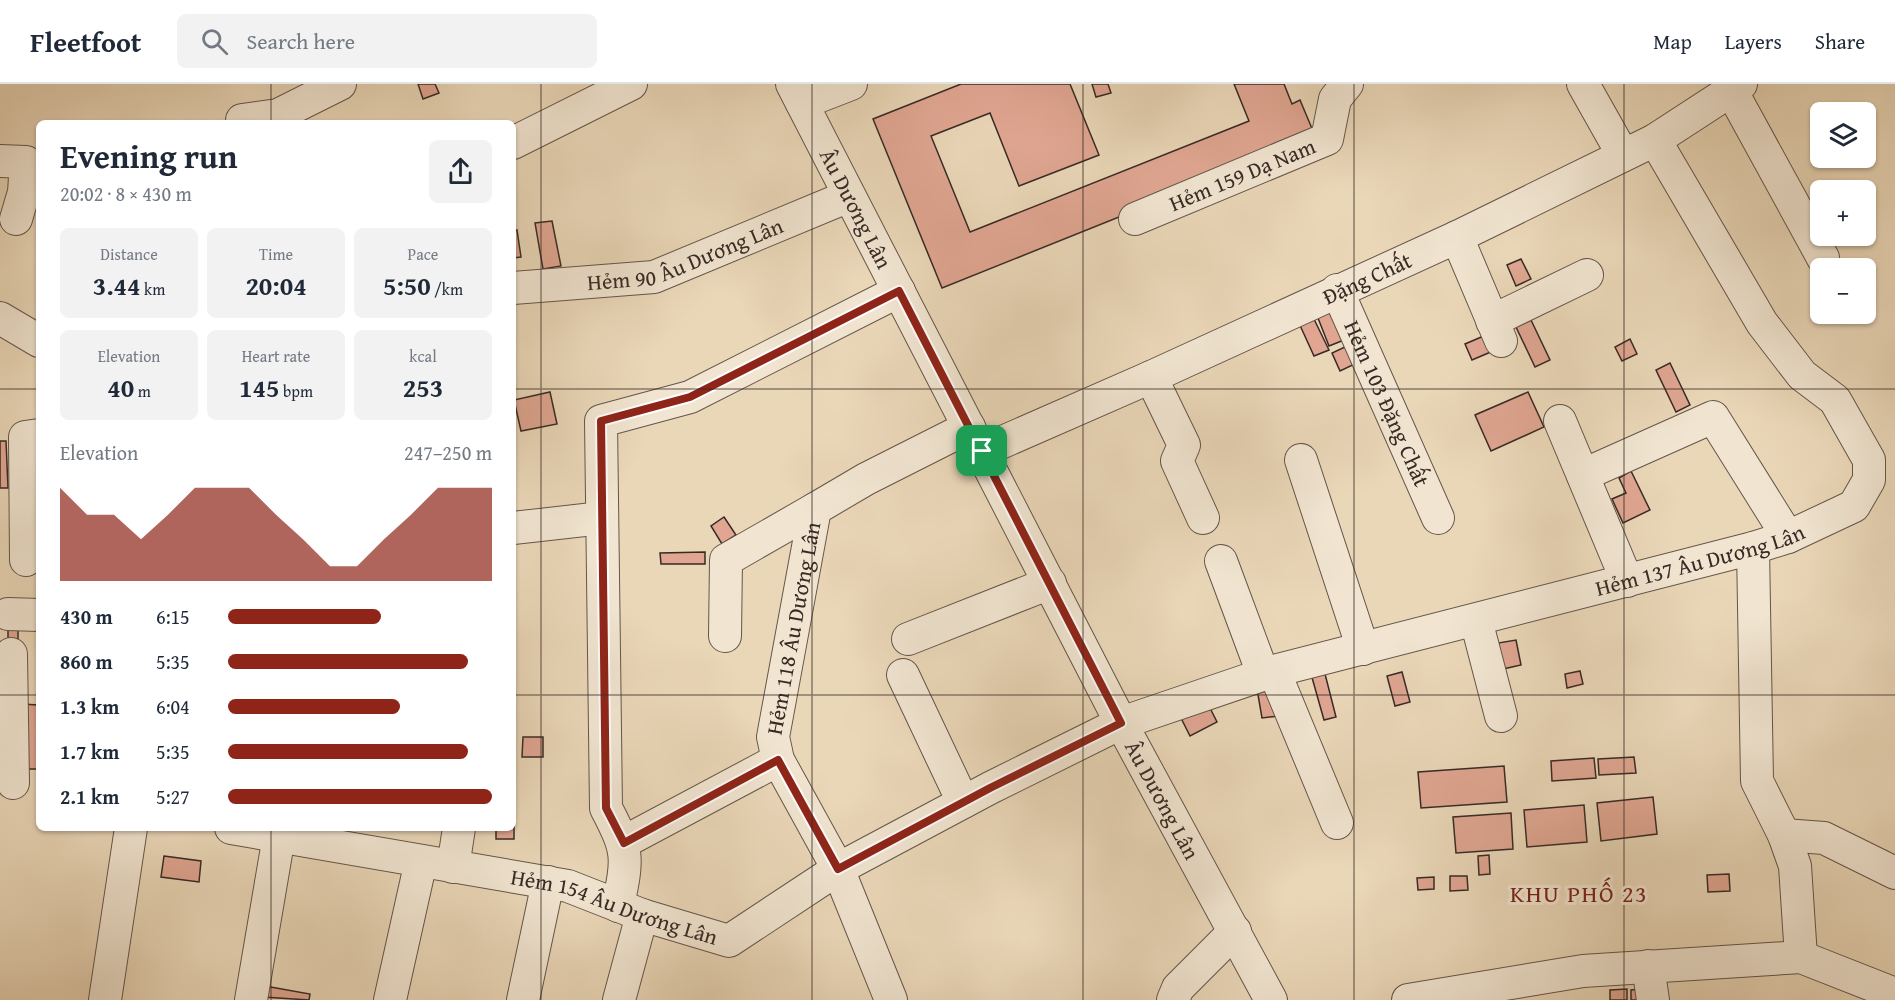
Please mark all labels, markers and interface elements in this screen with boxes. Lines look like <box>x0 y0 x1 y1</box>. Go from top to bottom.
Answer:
search box <box>177 14 597 68</box>
text: Fleetfoot <box>30 21 141 62</box>
icon: search <box>198 25 231 58</box>
text: Search here <box>246 25 355 57</box>
text: Map <box>1653 26 1692 57</box>
text: Layers <box>1725 26 1782 57</box>
text: Share <box>1815 26 1865 57</box>
map controls <box>1810 102 1876 324</box>
button: layers <box>1810 102 1876 168</box>
street label: Hẻm 159 Dạ Nam <box>1164 130 1320 219</box>
text: Evening run <box>60 132 237 180</box>
button: share <box>429 140 492 203</box>
street label: Âu Dương Lân <box>812 143 901 275</box>
text: 20:02 · 8 × 430 m <box>60 179 192 208</box>
button: + <box>1810 180 1876 246</box>
street label: Hẻm 90 Âu Dương Lân <box>586 209 788 298</box>
text: Distance <box>100 242 158 266</box>
text: Time <box>259 242 293 266</box>
text: Pace <box>408 242 438 266</box>
street label: Đặng Chất <box>1317 244 1417 312</box>
button: − <box>1810 258 1876 324</box>
text: 3.44 <box>93 266 141 305</box>
text: 20:04 <box>245 266 307 305</box>
text: 5:50 <box>383 266 431 305</box>
text: km <box>141 277 165 301</box>
text: /km <box>431 277 463 301</box>
street label: Hẻm 103 Đặng Chất <box>1336 315 1438 492</box>
text: Elevation <box>98 344 160 368</box>
text: Heart rate <box>242 344 310 368</box>
text: kcal <box>409 344 437 368</box>
text: 40 <box>107 368 134 407</box>
text: 145 <box>239 368 279 407</box>
text: 253 <box>403 368 443 407</box>
text: m <box>134 379 151 403</box>
text: bpm <box>279 379 313 403</box>
pin <box>956 425 1007 476</box>
icon: arrive <box>965 434 998 467</box>
text: Elevation <box>60 438 138 467</box>
text: 247–250 m <box>404 438 492 467</box>
street label: Hẻm 137 Âu Dương Lân <box>1592 515 1811 604</box>
street label: Hẻm 118 Âu Dương Lân <box>758 518 828 737</box>
text: 430 m <box>60 602 113 631</box>
text: 6:15 <box>156 602 190 631</box>
text: 860 m <box>60 647 113 676</box>
text: 5:35 <box>156 647 190 676</box>
text: 1.3 km <box>60 692 119 721</box>
text: 6:04 <box>156 692 190 721</box>
street label: Âu Dương Lân <box>1117 734 1208 866</box>
text: 1.7 km <box>60 737 119 766</box>
text: 5:35 <box>156 737 190 766</box>
text: 2.1 km <box>60 782 119 811</box>
text: 5:27 <box>156 782 190 811</box>
street label: Hẻm 154 Âu Dương Lân <box>508 860 722 953</box>
district label: KHU PHỐ 23 <box>1510 876 1648 911</box>

